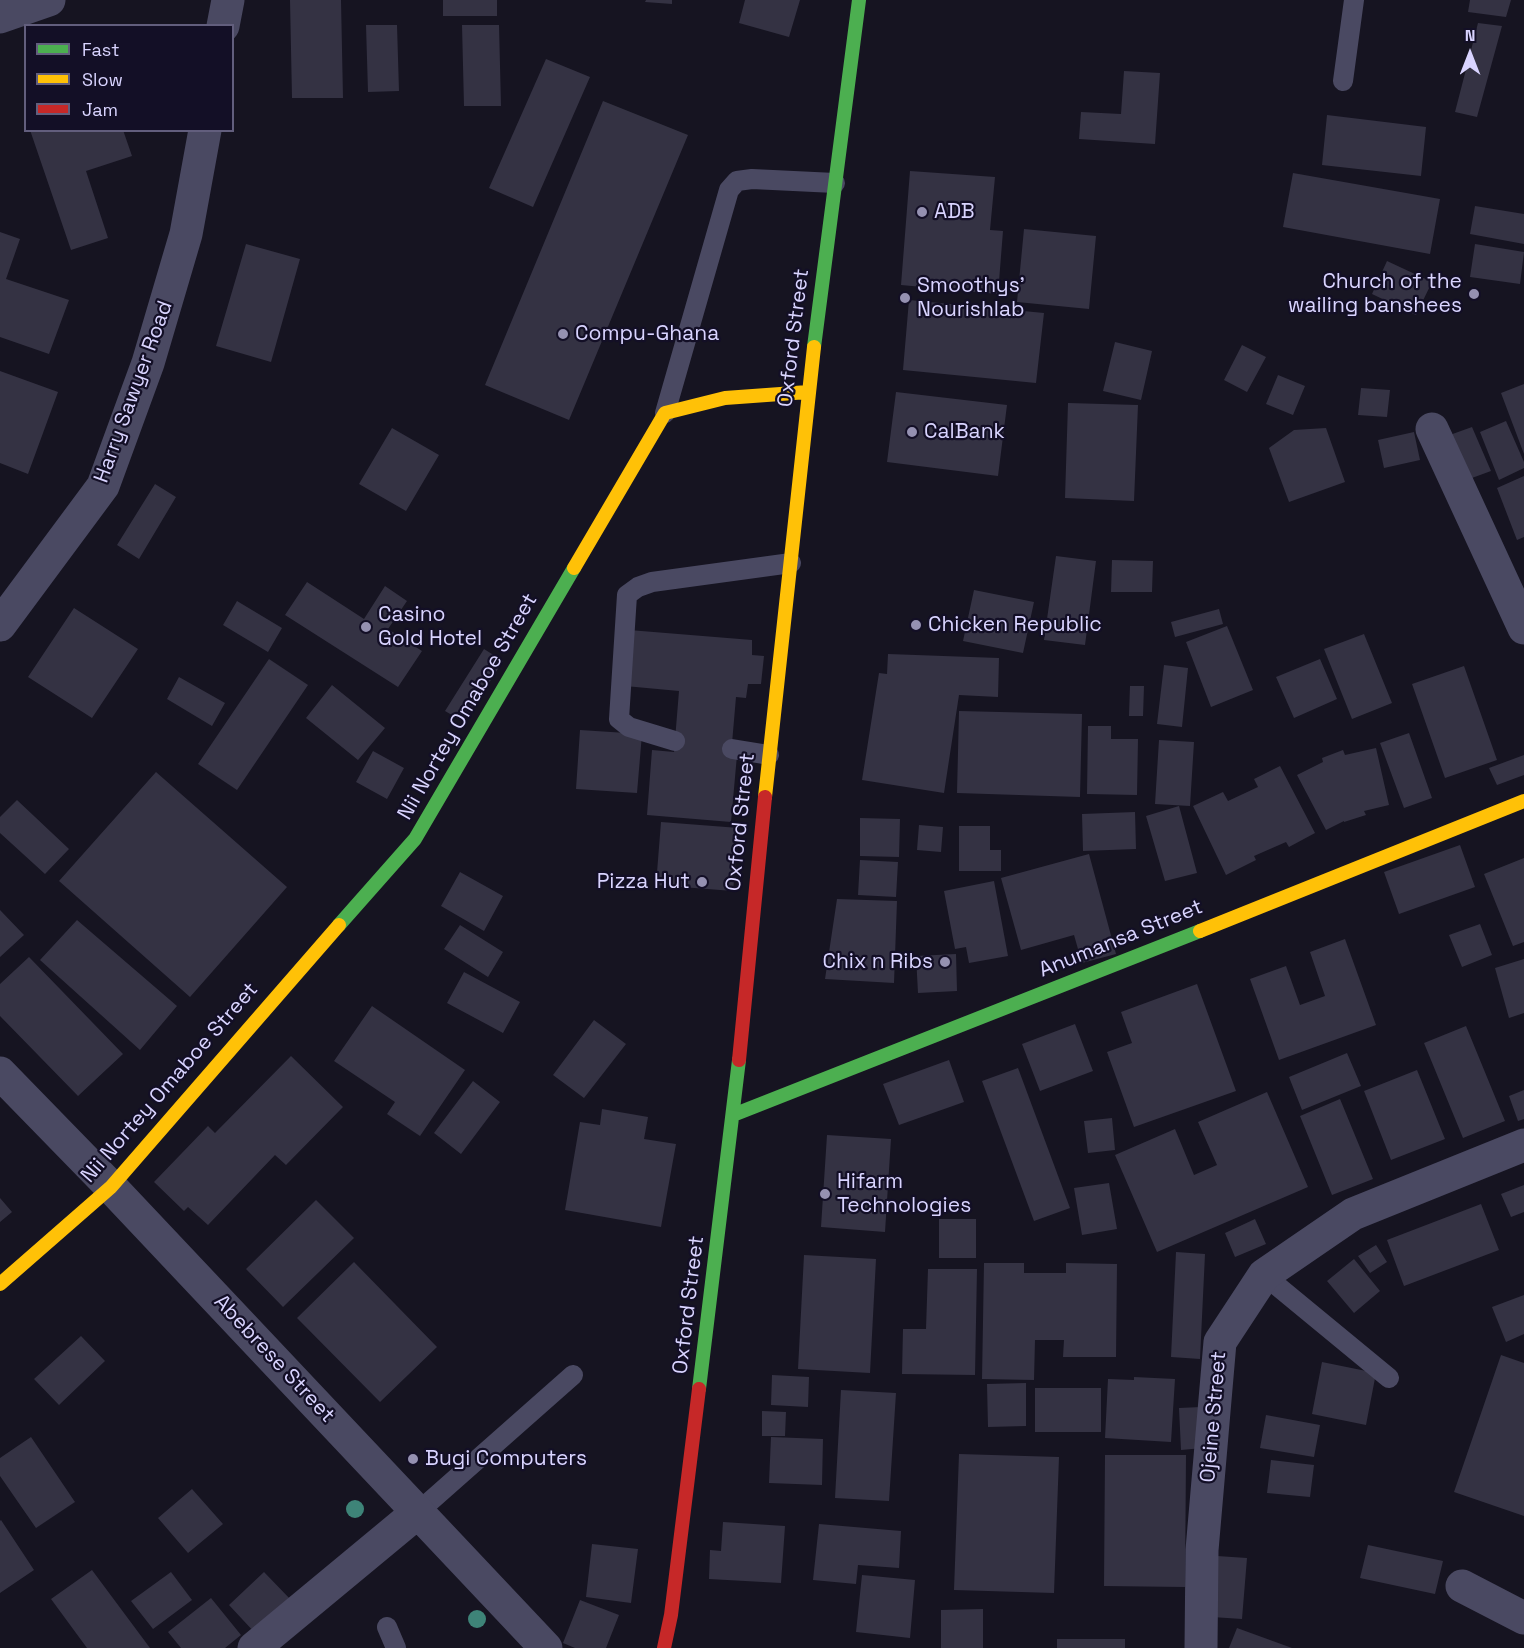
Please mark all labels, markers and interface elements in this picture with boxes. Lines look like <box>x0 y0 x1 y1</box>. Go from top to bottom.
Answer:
legend <box>24 24 234 132</box>
north arrow <box>1440 24 1500 84</box>
text: N <box>1465 25 1475 46</box>
text: Fast <box>82 38 119 61</box>
text: Slow <box>82 68 123 91</box>
text: Jam <box>82 98 118 121</box>
place label: ADB <box>934 199 975 225</box>
marker: ADB <box>915 205 929 219</box>
street label: Oxford Street <box>773 268 815 408</box>
place label: Church of the wailing banshees <box>1288 269 1462 319</box>
place label: Smoothys' Nourishlab <box>917 273 1025 323</box>
marker: Church of the wailing banshees <box>1467 287 1481 301</box>
marker: Smoothys' Nourishlab <box>898 291 912 305</box>
street label: Harry Sawyer Road <box>89 298 179 486</box>
place label: Compu-Ghana <box>575 321 719 347</box>
marker: Compu-Ghana <box>556 327 570 341</box>
place label: CalBank <box>924 419 1005 445</box>
marker: CalBank <box>905 425 919 439</box>
street label: Nii Nortey Omaboe Street <box>393 589 543 825</box>
place label: Casino Gold Hotel <box>378 602 482 652</box>
place label: Chicken Republic <box>928 612 1102 638</box>
marker: Chicken Republic <box>909 618 923 632</box>
marker: Casino Gold Hotel <box>359 620 373 634</box>
street label: Oxford Street <box>721 752 761 892</box>
place label: Pizza Hut <box>597 869 690 895</box>
marker: Pizza Hut <box>695 875 709 889</box>
street label: Anumansa Street <box>1035 895 1207 983</box>
place label: Chix n Ribs <box>822 949 933 975</box>
marker: Chix n Ribs <box>938 955 952 969</box>
street label: Nii Nortey Omaboe Street <box>76 978 264 1188</box>
place label: Hifarm Technologies <box>837 1169 971 1219</box>
marker: Hifarm Technologies <box>818 1187 832 1201</box>
street label: Oxford Street <box>668 1235 710 1375</box>
street label: Abebrese Street <box>208 1290 340 1428</box>
street label: Ojeine Street <box>1196 1350 1232 1484</box>
place label: Bugi Computers <box>425 1446 587 1472</box>
marker: Bugi Computers <box>406 1452 420 1466</box>

